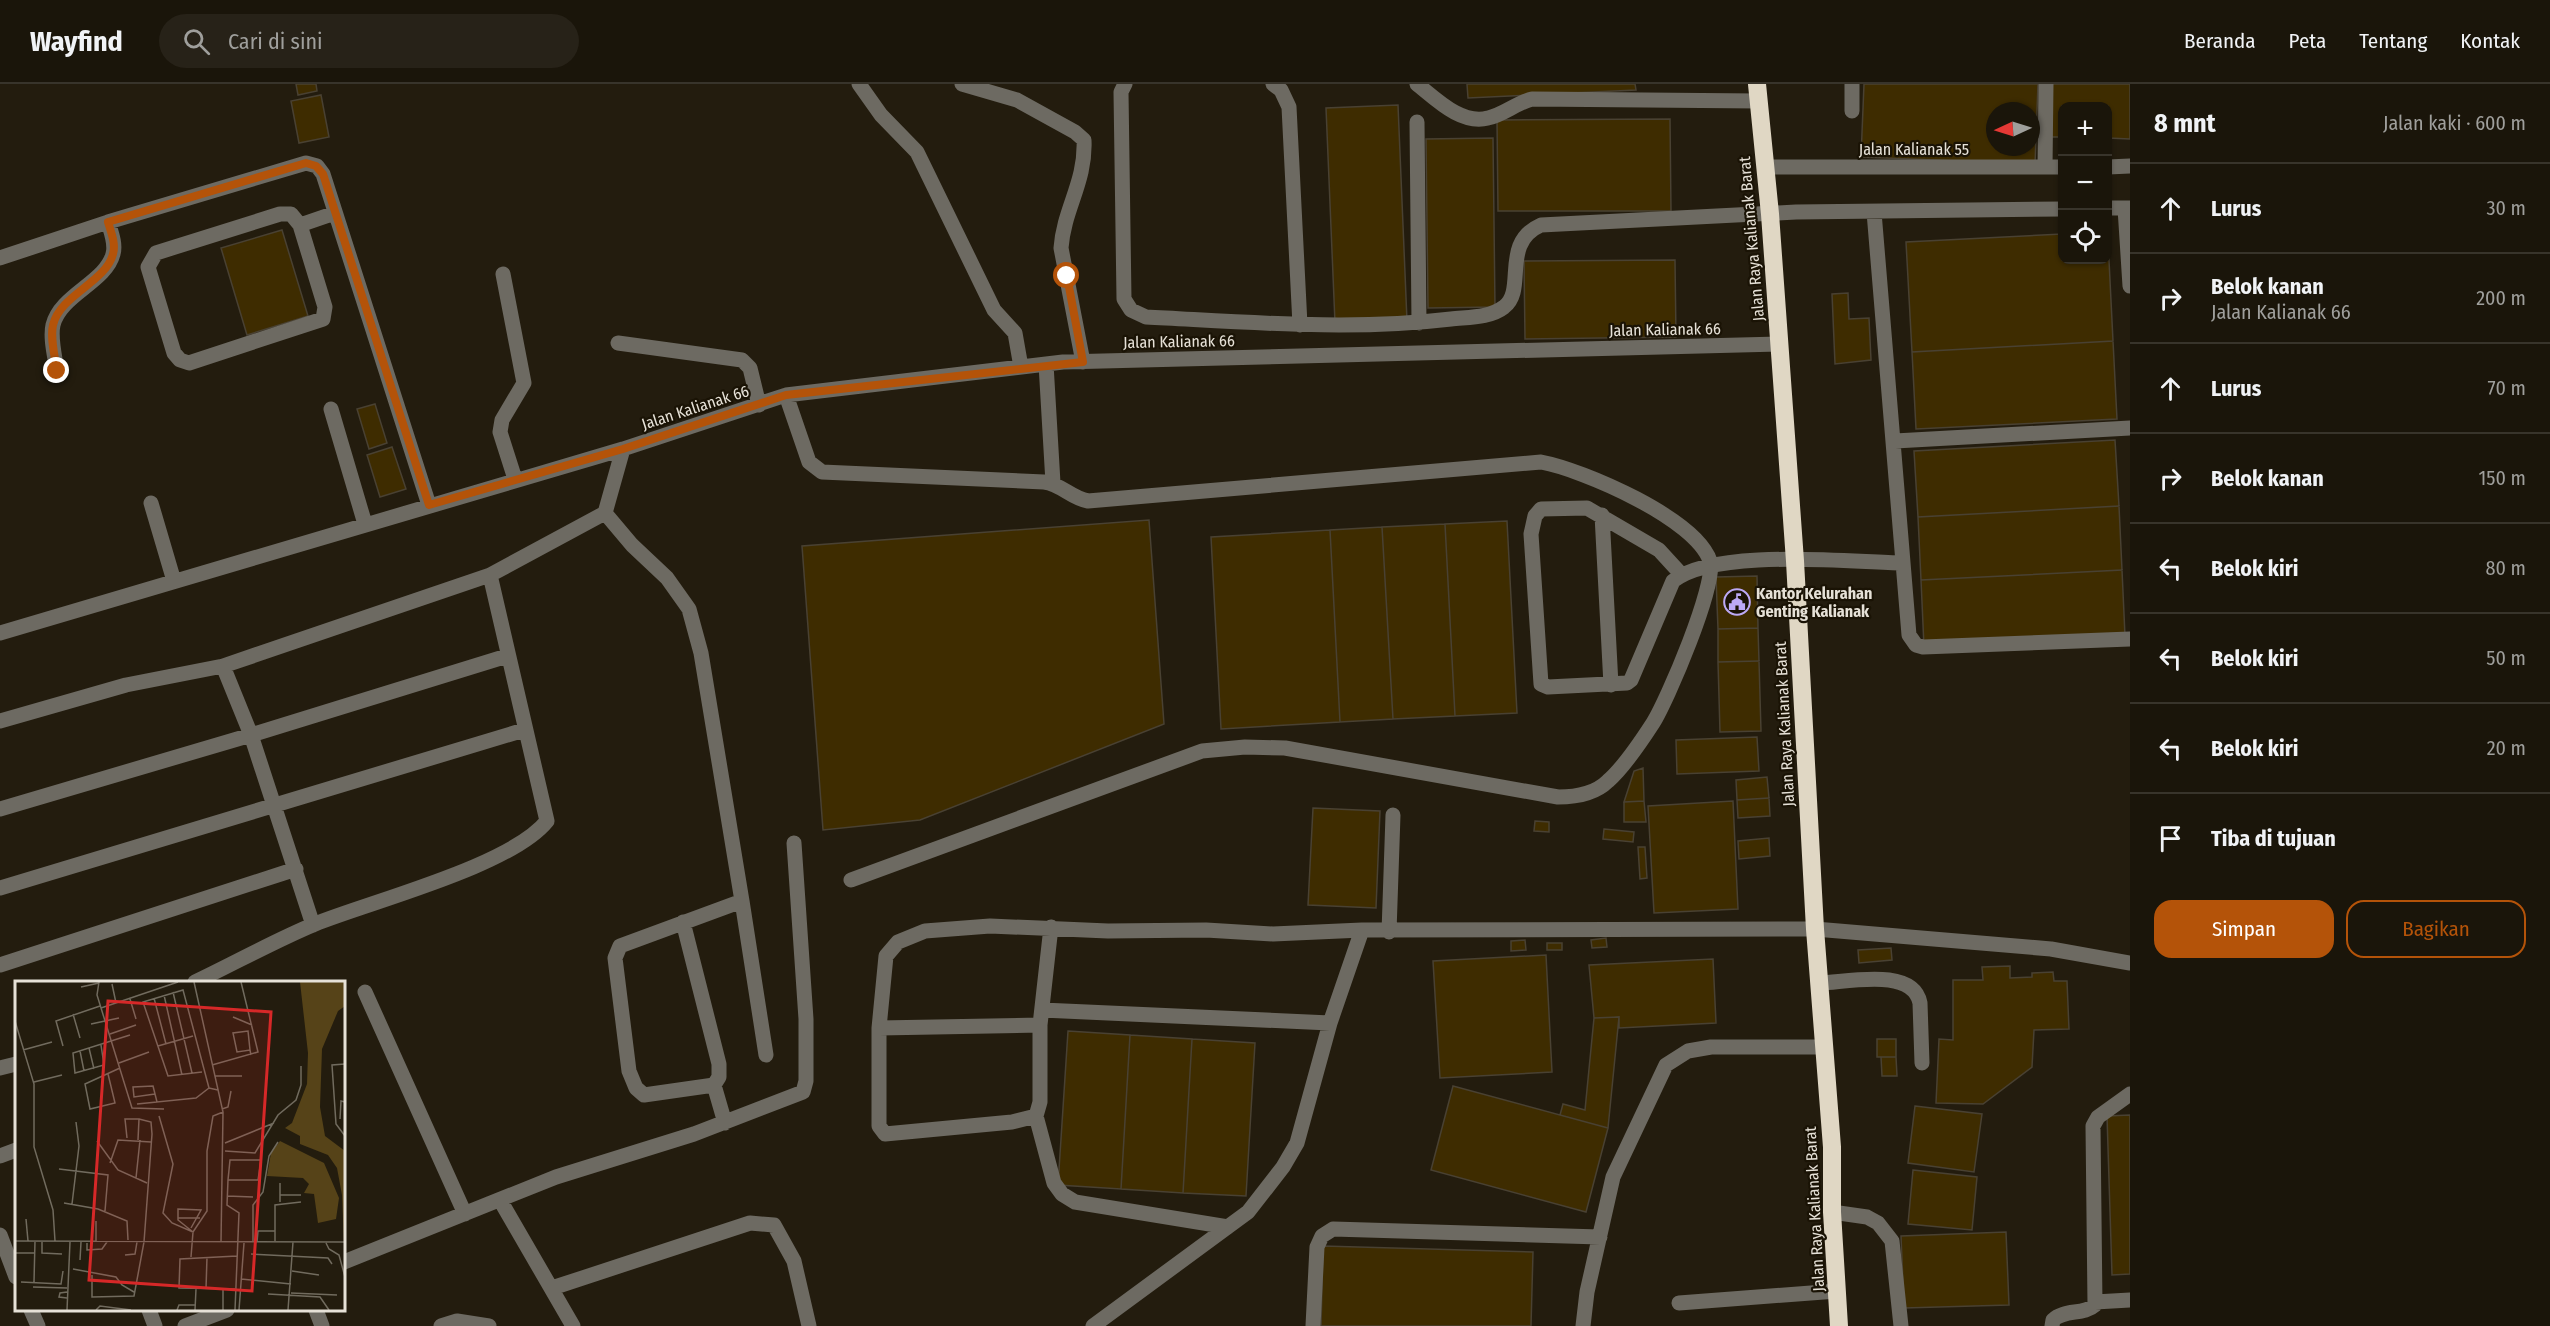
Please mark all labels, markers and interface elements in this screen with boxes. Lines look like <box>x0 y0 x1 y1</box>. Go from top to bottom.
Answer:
search box <box>159 14 579 68</box>
text: Wayfind <box>30 25 123 58</box>
icon: search <box>180 25 213 58</box>
text: Cari di sini <box>228 28 323 55</box>
text: Beranda <box>2184 28 2256 54</box>
text: Peta <box>2289 28 2326 54</box>
text: Tentang <box>2359 28 2427 54</box>
text: Kontak <box>2460 28 2520 54</box>
north arrow <box>1986 102 2040 156</box>
map controls <box>2058 102 2112 264</box>
button: + <box>2058 102 2112 156</box>
text: 8 mnt <box>2154 108 2216 139</box>
text: Jalan kaki · 600 m <box>2383 111 2526 135</box>
street label: Jalan Kalianak 55 <box>1859 140 1969 159</box>
street label: Jalan Raya Kalianak Barat <box>1735 155 1768 322</box>
button: − <box>2058 156 2112 210</box>
icon: ahead <box>2154 192 2187 225</box>
text: Lurus <box>2211 195 2261 222</box>
text: 30 m <box>2486 196 2526 220</box>
button: locate <box>2058 210 2112 264</box>
route start <box>1053 262 1079 288</box>
text: Belok kanan <box>2211 273 2324 300</box>
icon: right <box>2154 282 2187 315</box>
text: 200 m <box>2476 286 2526 310</box>
text: Jalan Kalianak 66 <box>2211 300 2351 324</box>
street label: Jalan Kalianak 66 <box>1609 319 1721 340</box>
street label: Jalan Kalianak 66 <box>1123 331 1235 352</box>
route end <box>43 357 69 383</box>
icon: ahead <box>2154 372 2187 405</box>
text: Lurus <box>2211 375 2261 402</box>
text: 70 m <box>2488 376 2526 400</box>
street label: Jalan Kalianak 66 <box>639 381 751 434</box>
icon: right <box>2154 462 2187 495</box>
text: Belok kanan <box>2211 465 2324 492</box>
text: 150 m <box>2479 466 2526 490</box>
icon: left <box>2154 552 2187 585</box>
text: Belok kiri <box>2211 555 2299 582</box>
text: 80 m <box>2486 556 2526 580</box>
place label: Kantor Kelurahan Genting Kalianak <box>1756 584 1872 621</box>
public building icon: Kantor Kelurahan Genting Kalianak <box>1722 587 1752 617</box>
street label: Jalan Raya Kalianak Barat <box>1771 640 1798 807</box>
icon: left <box>2154 642 2187 675</box>
text: Belok kiri <box>2211 645 2299 672</box>
text: 50 m <box>2486 646 2526 670</box>
icon: left <box>2154 732 2187 765</box>
text: Belok kiri <box>2211 735 2299 762</box>
text: 20 m <box>2487 736 2526 760</box>
icon: arrive <box>2154 822 2187 855</box>
text: Tiba di tujuan <box>2211 825 2336 852</box>
button: Simpan <box>2154 900 2334 958</box>
button: Bagikan <box>2346 900 2526 958</box>
inset map <box>15 981 345 1311</box>
street label: Jalan Raya Kalianak Barat <box>1801 1125 1828 1292</box>

